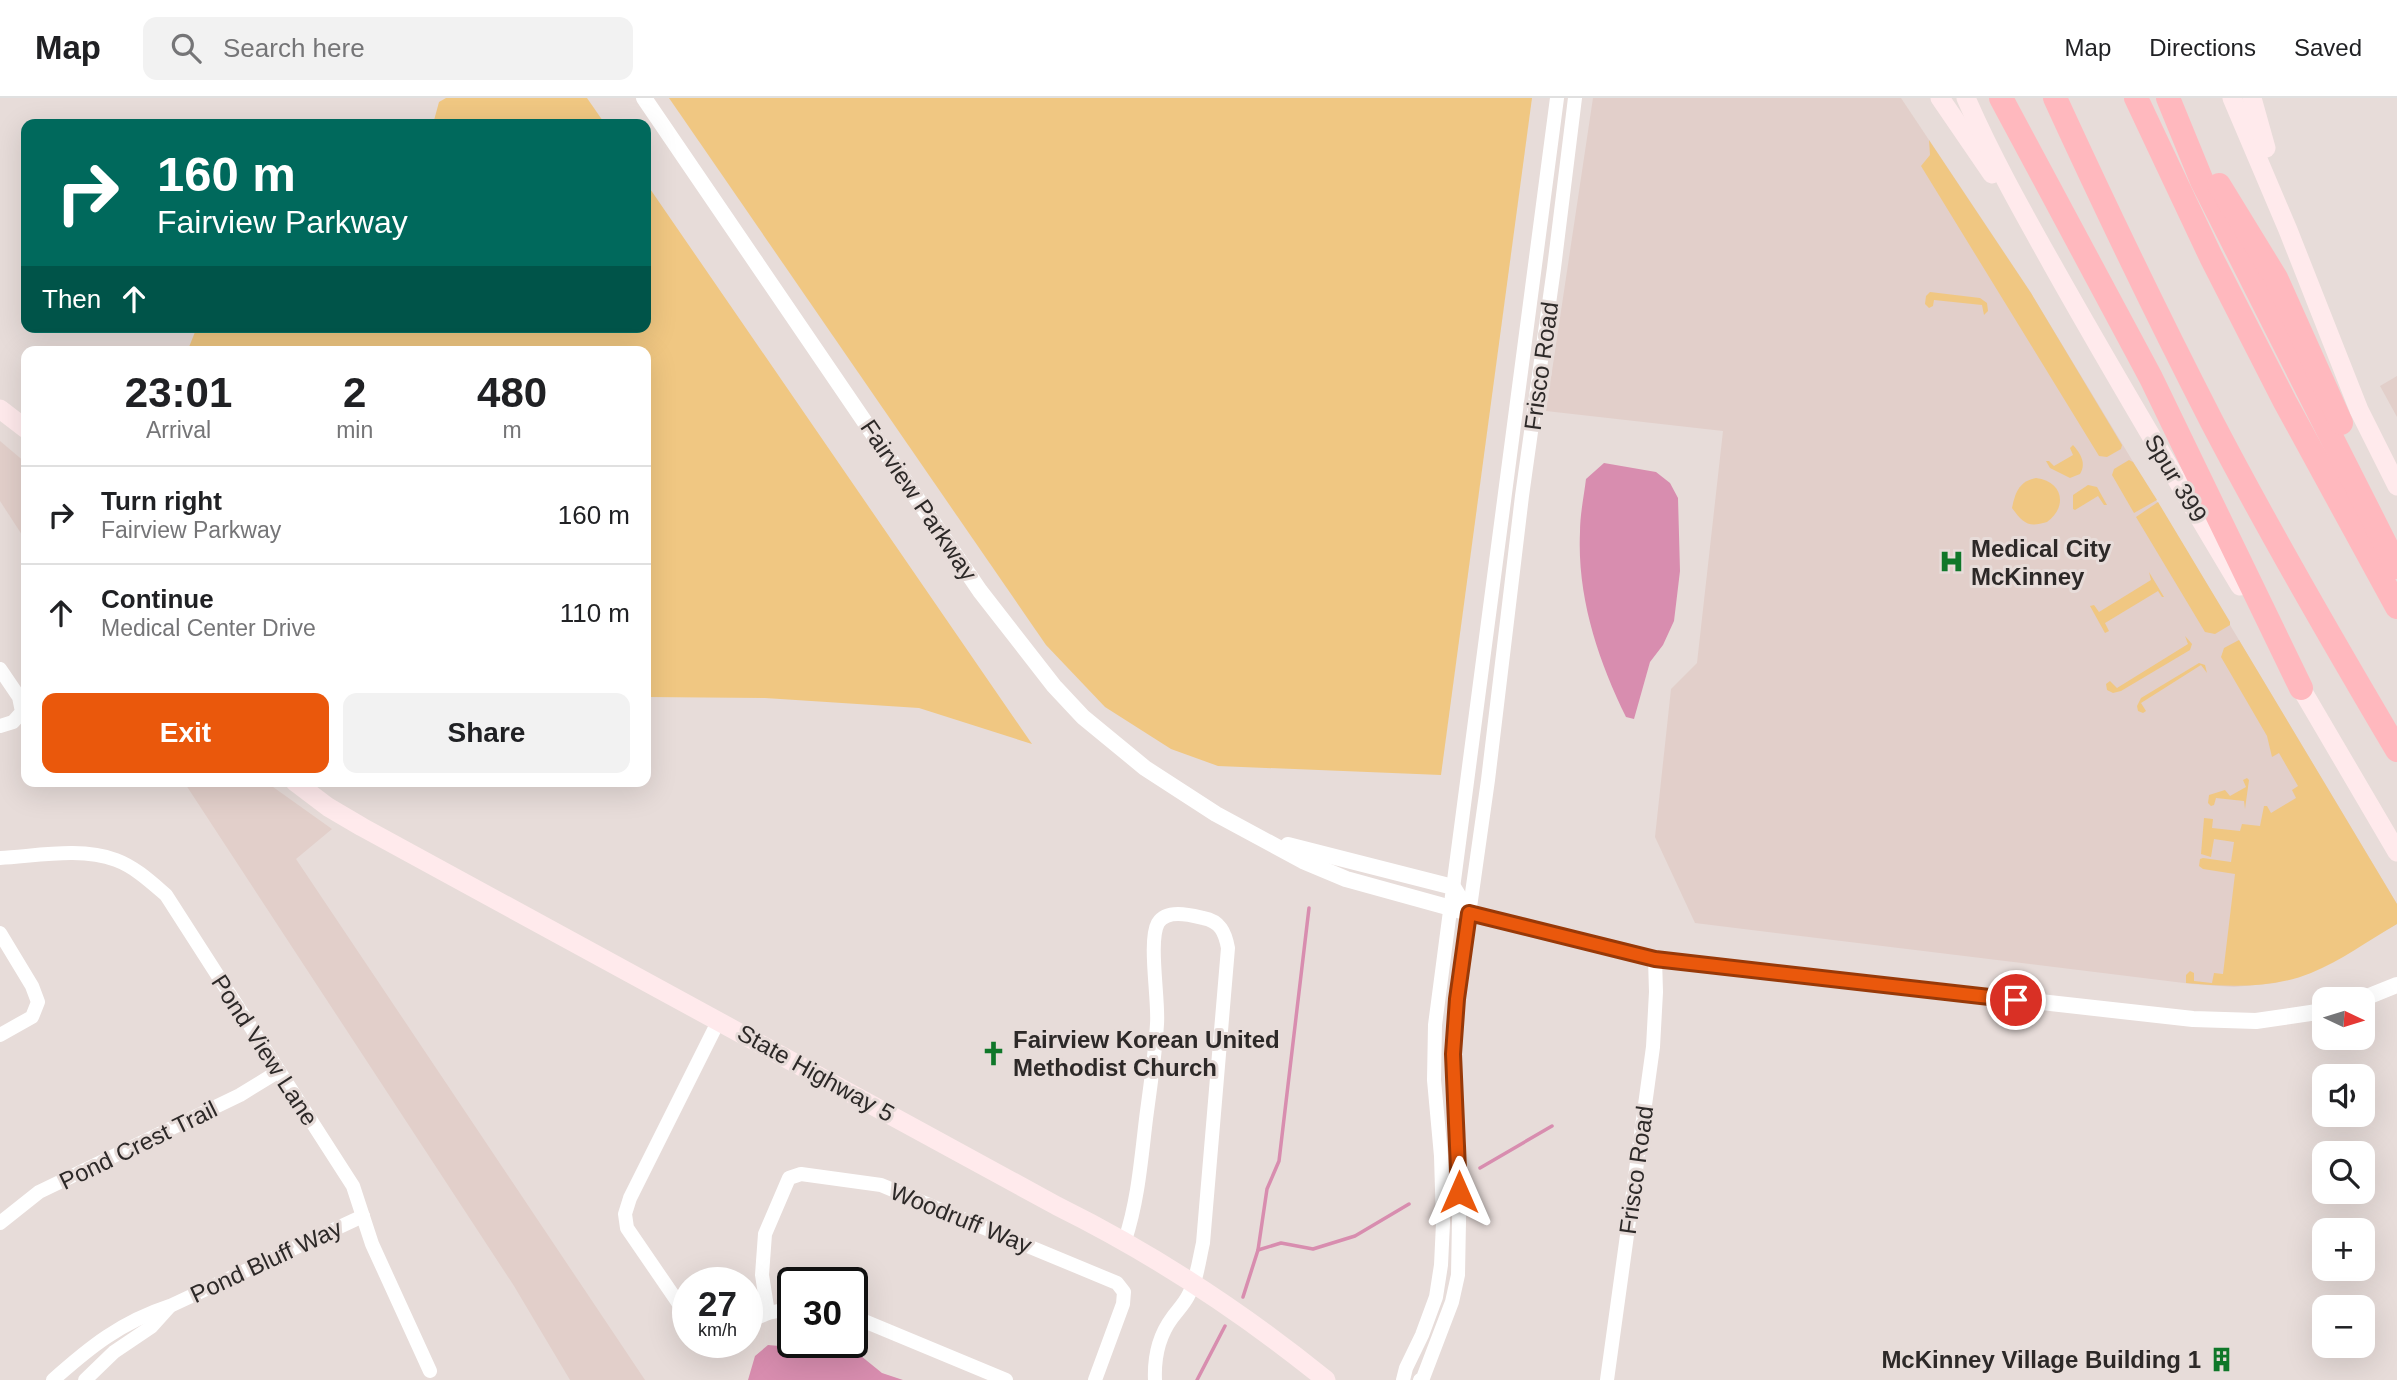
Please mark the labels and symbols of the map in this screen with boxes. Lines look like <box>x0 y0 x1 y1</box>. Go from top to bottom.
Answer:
street label: Frisco Road <box>1519 300 1563 432</box>
street label: Fairview Parkway <box>855 415 983 585</box>
street label: Spur 399 <box>2139 429 2213 527</box>
place label: Medical City McKinney <box>1971 535 2112 590</box>
hospital icon: Medical City McKinney <box>1937 548 1965 576</box>
street label: Pond View Lane <box>206 970 324 1130</box>
pin <box>1986 970 2046 1030</box>
north arrow <box>2312 987 2375 1050</box>
street label: State Highway 5 <box>733 1019 899 1127</box>
place label: Fairview Korean United Methodist Church <box>1013 1026 1280 1081</box>
church icon: Fairview Korean United Methodist Church <box>979 1039 1007 1067</box>
street label: Pond Crest Trail <box>55 1095 221 1195</box>
street label: Frisco Road <box>1614 1104 1658 1236</box>
position arrow <box>1422 1155 1496 1229</box>
street label: Woodruff Way <box>886 1177 1036 1259</box>
street label: Pond Bluff Way <box>186 1214 346 1308</box>
speed limit sign: 30 <box>777 1267 868 1358</box>
building icon: McKinney Village Building 1 <box>2207 1345 2235 1373</box>
place label: McKinney Village Building 1 <box>1881 1346 2201 1373</box>

